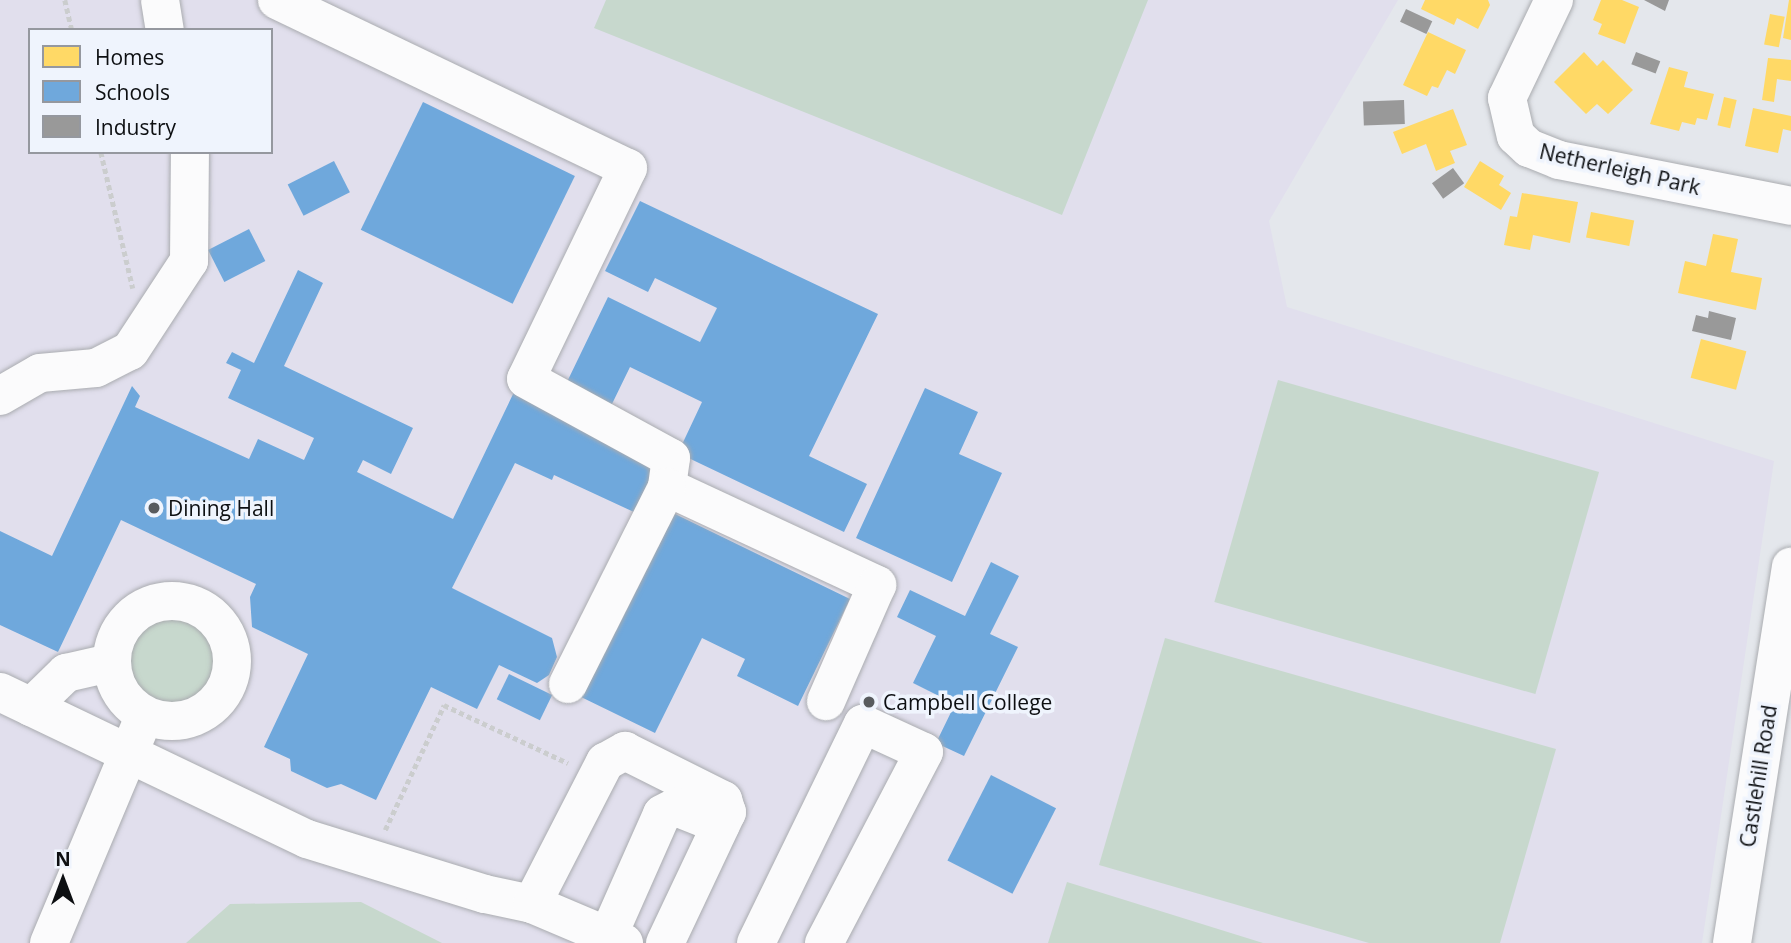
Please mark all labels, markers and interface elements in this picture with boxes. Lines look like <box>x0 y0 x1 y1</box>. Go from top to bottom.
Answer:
legend <box>28 28 273 154</box>
text: Homes <box>95 43 164 71</box>
text: Schools <box>95 78 170 106</box>
text: Industry <box>95 113 176 141</box>
street label: Netherleigh Park <box>1537 138 1703 200</box>
place label: Dining Hall <box>168 495 274 521</box>
marker: Dining Hall <box>146 500 162 516</box>
place label: Campbell College <box>883 689 1052 715</box>
marker: Campbell College <box>861 694 877 710</box>
street label: Castlehill Road <box>1734 703 1782 849</box>
north arrow <box>28 845 98 915</box>
text: N <box>55 846 71 872</box>

